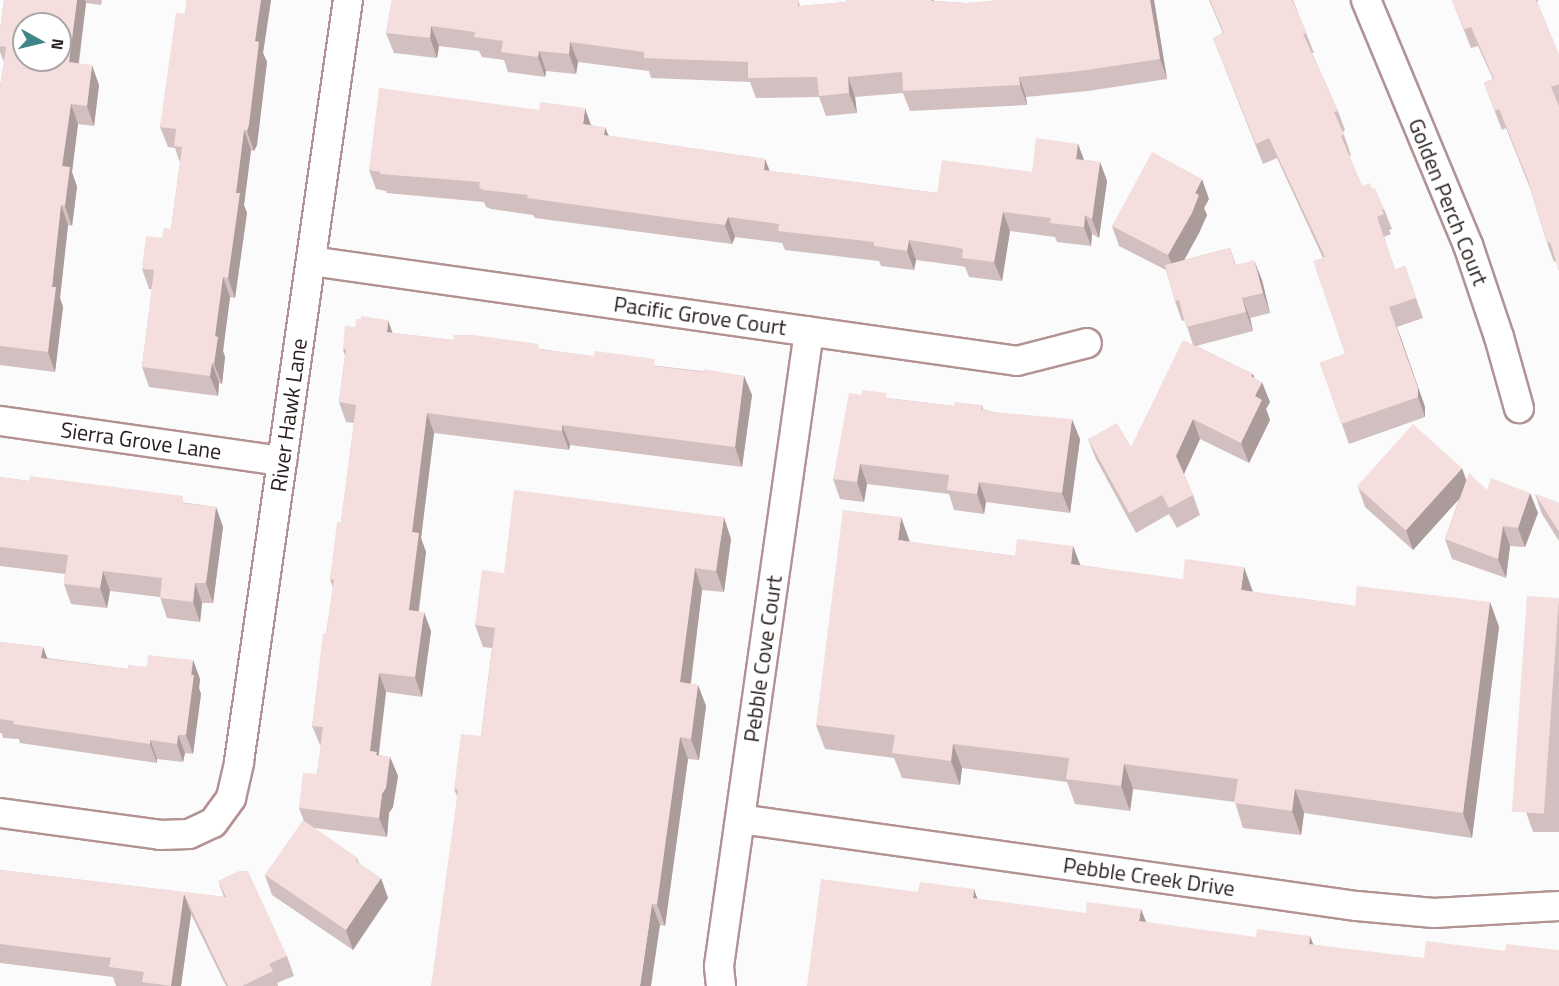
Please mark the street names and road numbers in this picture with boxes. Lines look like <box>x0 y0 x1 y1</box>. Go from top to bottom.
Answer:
street label: Golden Perch Court <box>1402 115 1494 289</box>
street label: Pacific Grove Court <box>612 291 788 341</box>
street label: River Hawk Lane <box>265 337 313 493</box>
street label: Sierra Grove Lane <box>59 417 223 465</box>
street label: Pebble Cove Court <box>738 574 788 744</box>
street label: Pebble Creek Drive <box>1061 852 1237 902</box>

